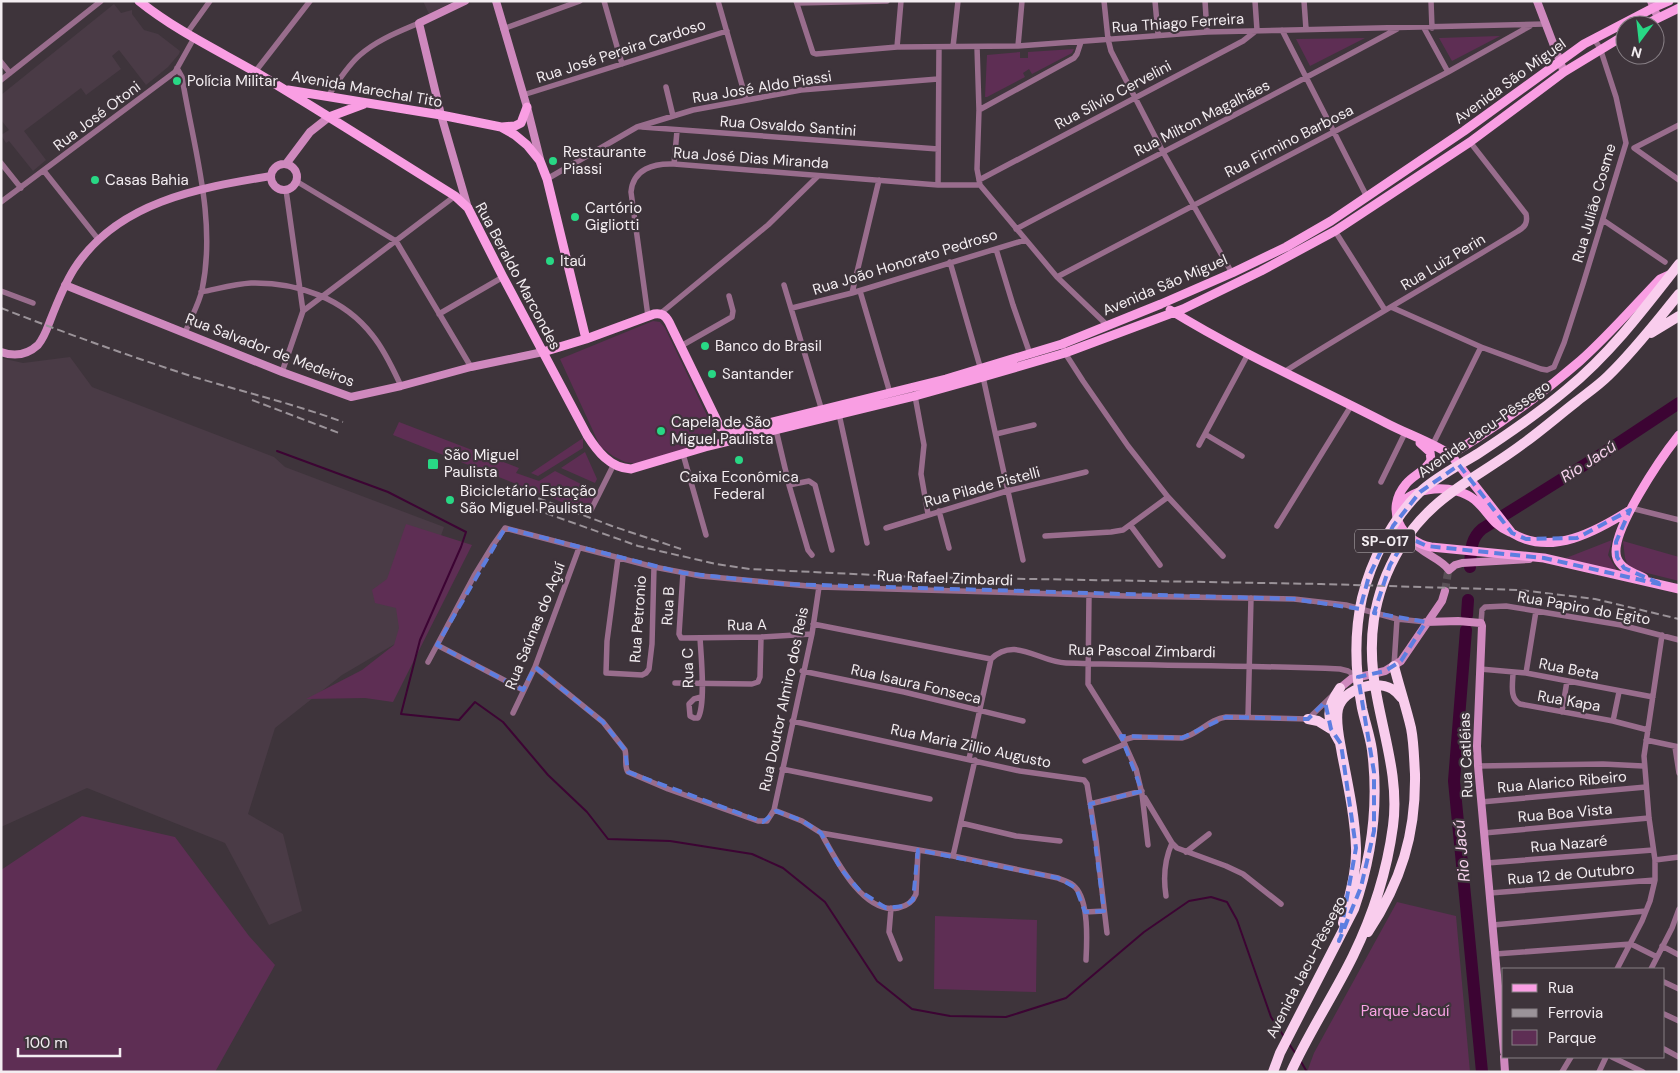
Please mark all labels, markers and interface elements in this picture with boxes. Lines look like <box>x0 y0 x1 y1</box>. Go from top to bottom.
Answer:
street label: Rua Thiago Ferreira <box>1111 8 1245 38</box>
street label: Rua José Pereira Cardoso <box>534 14 708 88</box>
north arrow <box>1615 15 1665 65</box>
street label: Avenida São Miguel <box>1450 34 1570 128</box>
text: N <box>1629 43 1644 63</box>
street label: Rua Sílvio Cervelini <box>1051 56 1175 134</box>
street label: Avenida Marechal Tito <box>290 66 444 112</box>
street label: Rua José Aldo Piassi <box>691 66 833 108</box>
place label: Polícia Militar <box>187 71 278 91</box>
marker: Polícia Militar <box>171 75 183 87</box>
street label: Rua Milton Magalhães <box>1131 75 1273 161</box>
street label: Rua José Otoni <box>49 77 145 155</box>
street label: Rua Firmino Barbosa <box>1221 100 1357 182</box>
street label: Rua Osvaldo Santini <box>719 111 857 141</box>
street label: Rua Julião Cosme <box>1567 141 1621 265</box>
place label: Restaurante Piassi <box>563 142 646 179</box>
street label: Rua José Dias Miranda <box>673 143 829 173</box>
marker: Restaurante Piassi <box>547 155 559 167</box>
place label: Casas Bahia <box>105 170 189 190</box>
marker: Casas Bahia <box>89 174 101 186</box>
place label: Cartório Gigliotti <box>585 198 642 235</box>
street label: Rua Beraldo Marcondes <box>471 199 565 353</box>
marker: Cartório Gigliotti <box>569 211 581 223</box>
street label: Rua João Honorato Pedroso <box>810 224 1000 300</box>
street label: Rua Luiz Perin <box>1397 229 1489 295</box>
street label: Avenida São Miguel <box>1100 250 1230 320</box>
place label: Itaú <box>560 251 586 271</box>
marker: Itaú <box>544 255 556 267</box>
street label: Rua Salvador de Medeiros <box>183 308 357 392</box>
place label: Banco do Brasil <box>715 336 822 356</box>
marker: Banco do Brasil <box>699 340 711 352</box>
place label: Santander <box>722 364 794 384</box>
marker: Santander <box>706 368 718 380</box>
street label: Avenida Jacu-Pêssego <box>1414 376 1554 482</box>
place label: Capela de São Miguel Paulista <box>671 412 773 449</box>
marker: Capela de São Miguel Paulista <box>655 425 667 437</box>
water label: Rio Jacú <box>1556 436 1620 487</box>
place label: São Miguel Paulista <box>444 445 519 482</box>
marker: Caixa Econômica Federal <box>733 454 745 466</box>
marker: São Miguel Paulista <box>426 457 440 471</box>
street label: Rua Pilade Pistelli <box>922 462 1042 512</box>
place label: Caixa Econômica Federal <box>679 467 799 504</box>
place label: Bicicletário Estação São Miguel Paulista <box>460 481 597 518</box>
marker: Bicicletário Estação São Miguel Paulista <box>444 494 456 506</box>
road number: SP-017 <box>1355 530 1415 552</box>
street label: Rua Saúnas do Açuí <box>500 559 570 693</box>
street label: Rua Rafael Zimbardi <box>877 566 1013 590</box>
street label: Rua Petronio <box>625 575 651 663</box>
street label: Rua B <box>657 586 679 626</box>
street label: Rua Papiro do Egito <box>1516 586 1652 630</box>
street label: Rua Doutor Almiro dos Reis <box>755 605 813 793</box>
street label: Rua A <box>727 615 767 635</box>
street label: Rua Pascoal Zimbardi <box>1068 640 1216 662</box>
street label: Rua C <box>678 647 698 688</box>
street label: Rua Beta <box>1537 653 1601 685</box>
street label: Rua Isaura Fonseca <box>849 659 983 709</box>
street label: Rua Kapa <box>1536 686 1602 716</box>
street label: Rua Catléias <box>1455 712 1477 798</box>
street label: Rua Maria Zillio Augusto <box>889 719 1053 773</box>
street label: Rua Alarico Ribeiro <box>1496 766 1628 798</box>
street label: Rua Boa Vista <box>1517 799 1613 827</box>
water label: Rio Jacú <box>1448 819 1475 883</box>
street label: Rua Nazaré <box>1530 831 1608 857</box>
street label: Rua 12 de Outubro <box>1507 858 1635 890</box>
street label: Avenida Jacu-Pêssego <box>1261 892 1351 1042</box>
legend <box>1502 968 1665 1058</box>
text: Rua <box>1548 978 1574 998</box>
park label: Parque Jacuí <box>1361 1001 1450 1021</box>
text: Ferrovia <box>1548 1003 1603 1023</box>
scale bar <box>18 1026 120 1058</box>
text: Parque <box>1548 1028 1596 1048</box>
text: 100 m <box>25 1033 68 1053</box>

